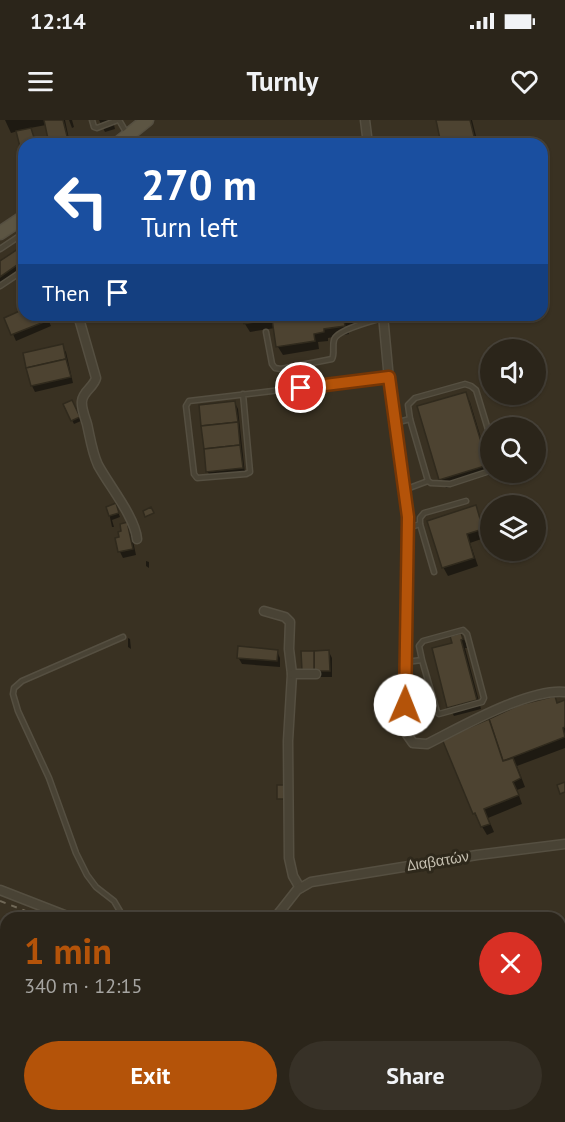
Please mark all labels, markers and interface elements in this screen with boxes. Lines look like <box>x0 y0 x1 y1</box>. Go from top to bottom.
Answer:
text: 12:14 <box>30 7 86 35</box>
text: Turnly <box>246 64 319 98</box>
icon: menu <box>24 65 57 98</box>
icon: heart <box>508 65 541 98</box>
text: 270 m <box>141 157 257 212</box>
icon: left <box>42 162 120 240</box>
text: Turn left <box>141 210 238 244</box>
icon: arrive <box>101 276 134 309</box>
text: Then <box>42 279 89 307</box>
map controls <box>480 339 546 561</box>
button: sound <box>480 339 546 405</box>
pin <box>275 362 326 413</box>
icon: arrive <box>284 371 317 404</box>
button: search <box>480 417 546 483</box>
button: layers <box>480 495 546 561</box>
position arrow <box>373 673 437 737</box>
street label: Διαβατών <box>405 846 470 875</box>
text: 1 min <box>24 927 112 974</box>
button: close <box>479 932 542 995</box>
text: 340 m · 12:15 <box>24 973 142 999</box>
button: Exit <box>24 1041 277 1110</box>
button: Share <box>289 1041 542 1110</box>

